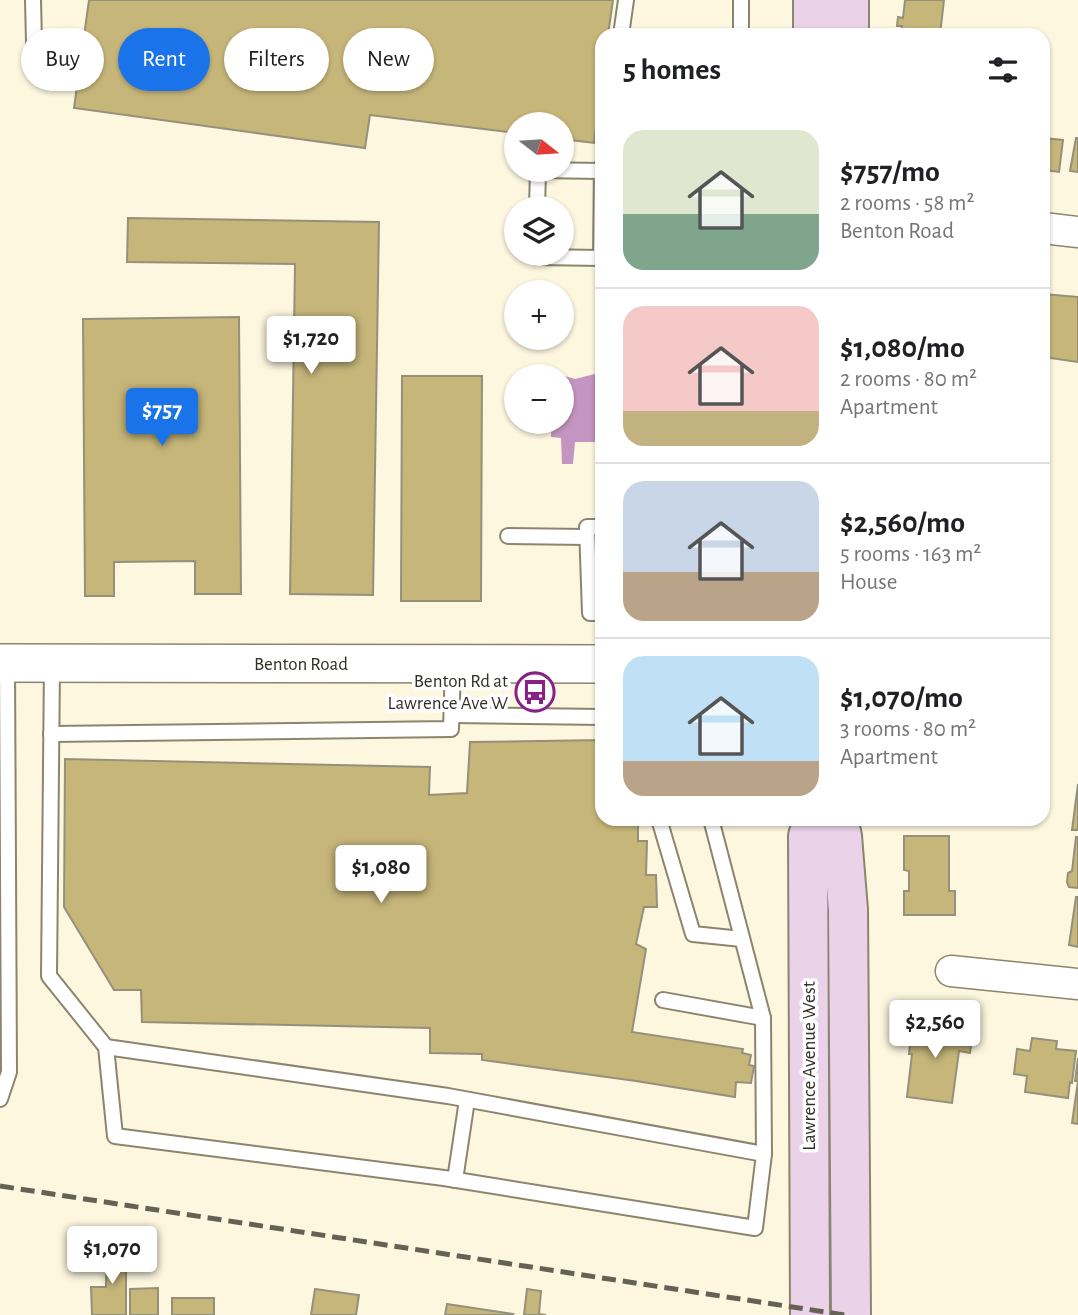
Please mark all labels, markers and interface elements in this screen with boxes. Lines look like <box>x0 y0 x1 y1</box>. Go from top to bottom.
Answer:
chip: Buy <box>21 28 104 91</box>
chip: Rent <box>118 28 210 91</box>
chip: Filters <box>224 28 329 91</box>
chip: New <box>343 28 434 91</box>
icon: filters <box>984 51 1022 89</box>
text: 5 homes <box>623 55 721 85</box>
north arrow <box>504 112 574 182</box>
map controls <box>504 112 574 434</box>
text: $757/mo <box>840 157 940 187</box>
icon: home <box>679 158 763 242</box>
text: 2 rooms · 58 m² <box>840 192 975 215</box>
button: layers <box>504 196 574 266</box>
text: Benton Road <box>840 220 954 243</box>
button: + <box>504 280 574 350</box>
pin: $1,720 <box>254 316 368 376</box>
text: $1,720 <box>283 327 339 350</box>
text: $1,080/mo <box>840 333 965 363</box>
icon: home <box>679 334 763 418</box>
button: − <box>504 364 574 434</box>
text: 2 rooms · 80 m² <box>840 368 977 391</box>
pin: $757 <box>121 388 203 448</box>
text: Apartment <box>840 396 938 419</box>
text: $757 <box>142 399 182 422</box>
text: $2,560/mo <box>840 508 965 538</box>
icon: home <box>679 509 763 593</box>
text: 5 rooms · 163 m² <box>840 543 981 566</box>
text: House <box>840 571 897 594</box>
street label: Benton Road <box>254 655 348 674</box>
bus stop icon: Benton Rd at Lawrence Ave W <box>514 671 556 713</box>
place label: Benton Rd at Lawrence Ave W <box>388 672 508 713</box>
text: $1,070/mo <box>840 683 963 713</box>
icon: home <box>679 684 763 768</box>
text: 3 rooms · 80 m² <box>840 718 976 741</box>
text: Apartment <box>840 746 938 769</box>
pin: $1,080 <box>324 846 438 905</box>
text: $1,080 <box>351 856 411 879</box>
street label: Lawrence Avenue West <box>800 981 819 1151</box>
pin: $2,560 <box>878 1000 992 1060</box>
text: $2,560 <box>905 1011 965 1034</box>
pin: $1,070 <box>55 1226 169 1286</box>
text: $1,070 <box>83 1237 141 1260</box>

